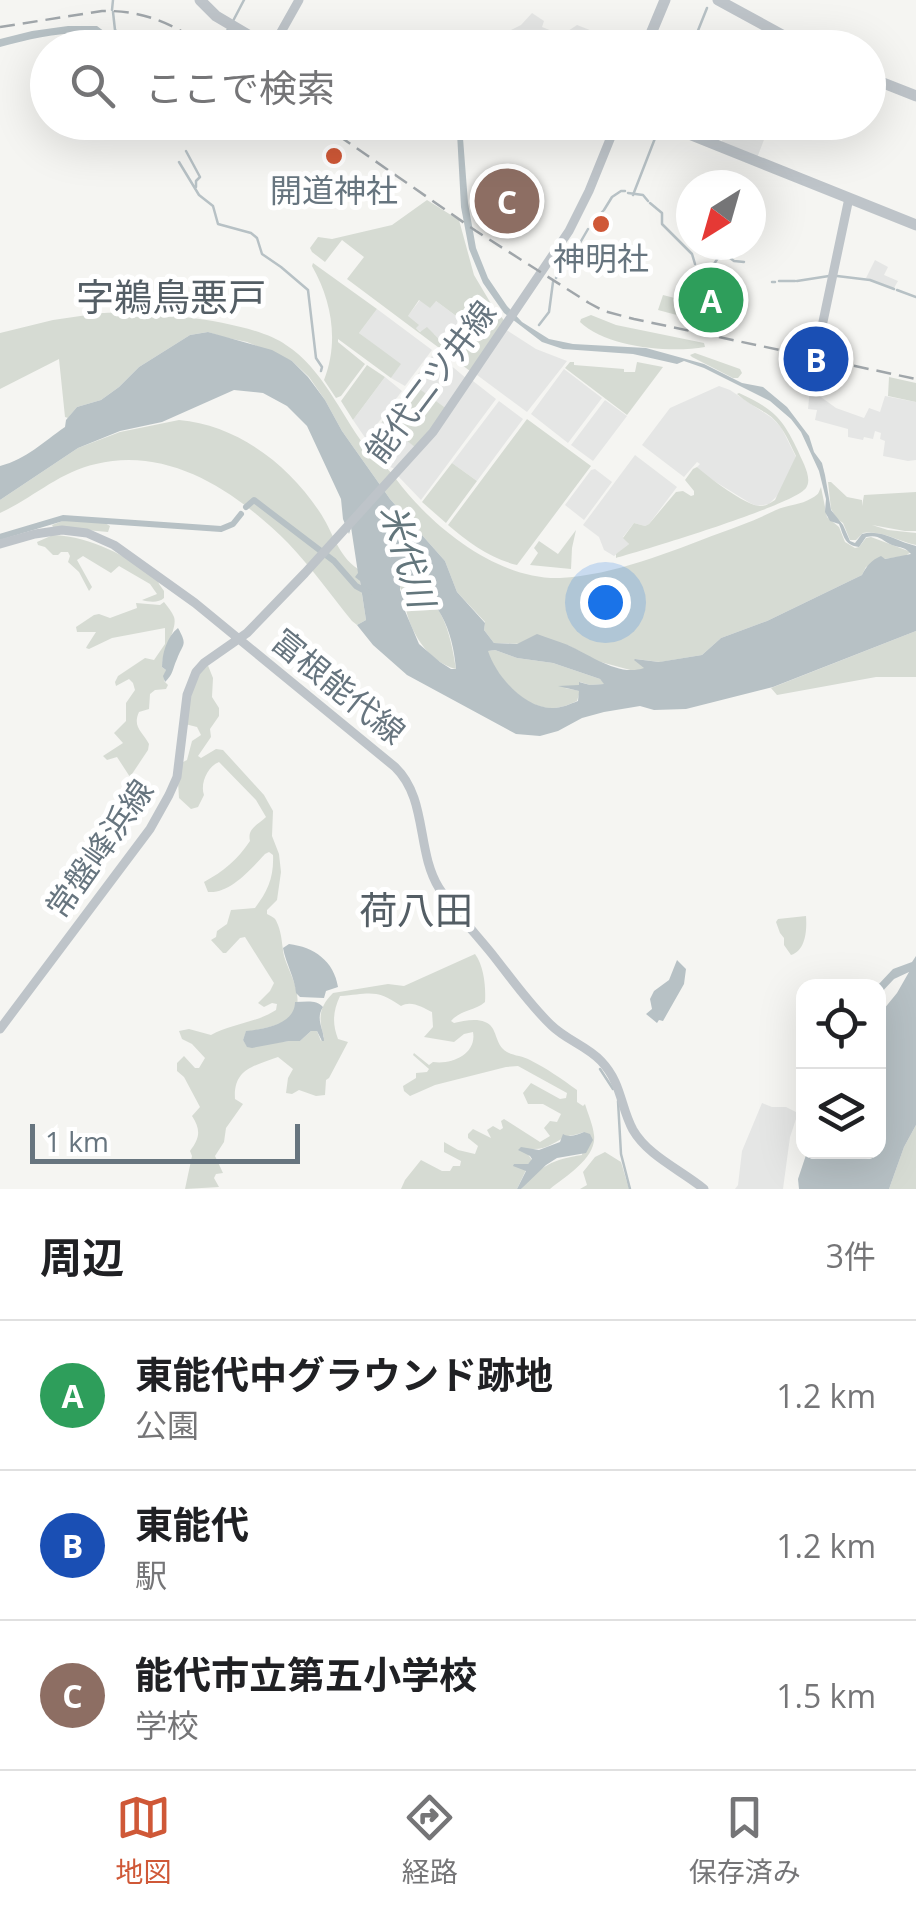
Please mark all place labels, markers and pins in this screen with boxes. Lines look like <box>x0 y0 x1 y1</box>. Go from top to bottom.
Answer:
marker: 開道神社 <box>323 145 345 167</box>
pin: C <box>474 164 540 238</box>
place label: 開道神社 <box>270 168 398 211</box>
marker: 神明社 <box>590 213 612 235</box>
place label: 神明社 <box>553 236 649 279</box>
pin: A <box>678 262 744 338</box>
pin: B <box>784 322 848 396</box>

